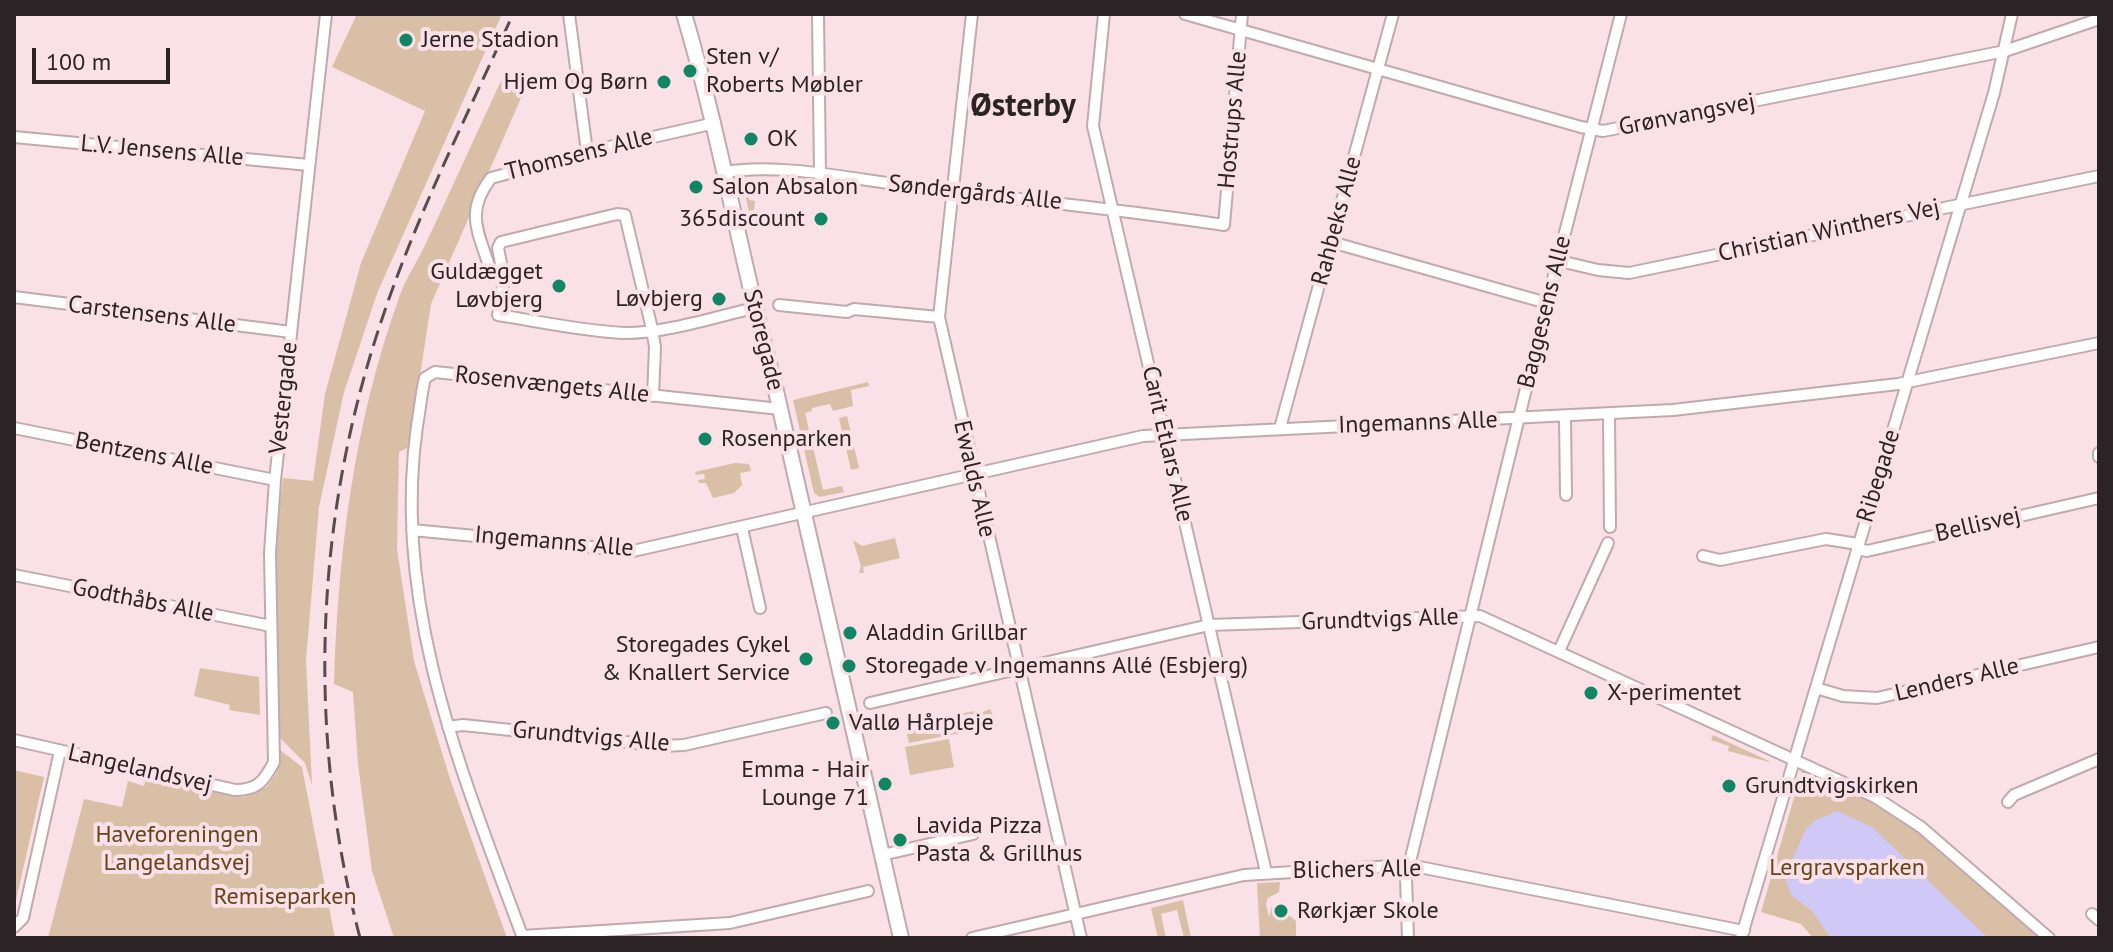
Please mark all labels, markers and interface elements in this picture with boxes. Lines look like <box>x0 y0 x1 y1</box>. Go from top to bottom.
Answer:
place label: Jerne Stadion <box>422 26 559 54</box>
marker: Jerne Stadion <box>397 31 415 49</box>
scale bar <box>36 32 174 82</box>
place label: Sten v/ Roberts Møbler <box>706 43 863 99</box>
text: 100 m <box>46 46 111 77</box>
street label: Hostrups Alle <box>1213 50 1253 190</box>
marker: Sten v/ Roberts Møbler <box>681 62 699 80</box>
place label: Hjem Og Børn <box>503 68 648 96</box>
marker: Hjem Og Børn <box>655 73 673 91</box>
district label: Østerby <box>970 88 1076 126</box>
street label: Grønvangsvej <box>1616 88 1758 142</box>
street label: Thomsens Alle <box>502 123 656 187</box>
place label: OK <box>767 125 798 153</box>
street label: L.V. Jensens Alle <box>79 130 245 172</box>
marker: OK <box>742 130 760 148</box>
street label: Rahbeks Alle <box>1306 153 1368 289</box>
street label: Søndergårds Alle <box>887 170 1063 216</box>
place label: Salon Absalon <box>712 173 858 201</box>
marker: Salon Absalon <box>687 178 705 196</box>
street label: Christian Winthers Vej <box>1716 193 1942 269</box>
place label: 365discount <box>679 205 805 233</box>
marker: 365discount <box>812 210 830 228</box>
street label: Baggesens Alle <box>1512 233 1578 391</box>
place label: Guldægget Løvbjerg <box>430 258 543 314</box>
marker: Guldægget Løvbjerg <box>550 277 568 295</box>
place label: Løvbjerg <box>615 285 703 313</box>
street label: Storegade <box>737 286 789 394</box>
street label: Carstensens Alle <box>66 290 238 340</box>
marker: Løvbjerg <box>710 290 728 308</box>
street label: Vestergade <box>264 340 304 456</box>
street label: Rosenvængets Alle <box>453 360 651 410</box>
street label: Carit Etlars Alle <box>1135 363 1199 525</box>
street label: Ingemanns Alle <box>1338 406 1498 440</box>
street label: Ewalds Alle <box>947 418 1001 540</box>
place label: Rosenparken <box>721 425 852 453</box>
street label: Ribegade <box>1851 426 1907 526</box>
street label: Bentzens Alle <box>73 427 215 481</box>
marker: Rosenparken <box>696 430 714 448</box>
street label: Bellisvej <box>1933 501 2023 549</box>
street label: Ingemanns Alle <box>473 521 635 563</box>
street label: Godthåbs Alle <box>70 573 216 629</box>
street label: Grundtvigs Alle <box>1301 603 1459 637</box>
place label: Aladdin Grillbar <box>866 619 1027 647</box>
marker: Aladdin Grillbar <box>841 624 859 642</box>
place label: Storegades Cykel & Knallert Service <box>602 631 790 687</box>
marker: Storegades Cykel & Knallert Service <box>797 650 815 668</box>
place label: Storegade v Ingemanns Allé (Esbjerg) <box>865 652 1248 680</box>
street label: Lenders Alle <box>1892 652 2022 708</box>
marker: Storegade v Ingemanns Allé (Esbjerg) <box>840 657 858 675</box>
place label: X-perimentet <box>1607 679 1741 707</box>
marker: X-perimentet <box>1582 684 1600 702</box>
place label: Vallø Hårpleje <box>849 709 994 737</box>
marker: Vallø Hårpleje <box>824 714 842 732</box>
street label: Grundtvigs Alle <box>511 716 671 758</box>
street label: Langelandsvej <box>65 738 215 800</box>
place label: Emma - Hair Lounge 71 <box>741 756 869 812</box>
place label: Grundtvigskirken <box>1745 772 1919 800</box>
marker: Emma - Hair Lounge 71 <box>876 775 894 793</box>
marker: Grundtvigskirken <box>1720 777 1738 795</box>
place label: Lavida Pizza Pasta & Grillhus <box>916 812 1082 868</box>
park label: Haveforeningen Langelandsvej <box>95 821 259 877</box>
marker: Lavida Pizza Pasta & Grillhus <box>891 831 909 849</box>
street label: Blichers Alle <box>1292 854 1422 886</box>
park label: Lergravsparken <box>1769 854 1925 882</box>
park label: Remiseparken <box>213 883 357 911</box>
place label: Rørkjær Skole <box>1297 897 1439 925</box>
marker: Rørkjær Skole <box>1272 902 1290 920</box>

